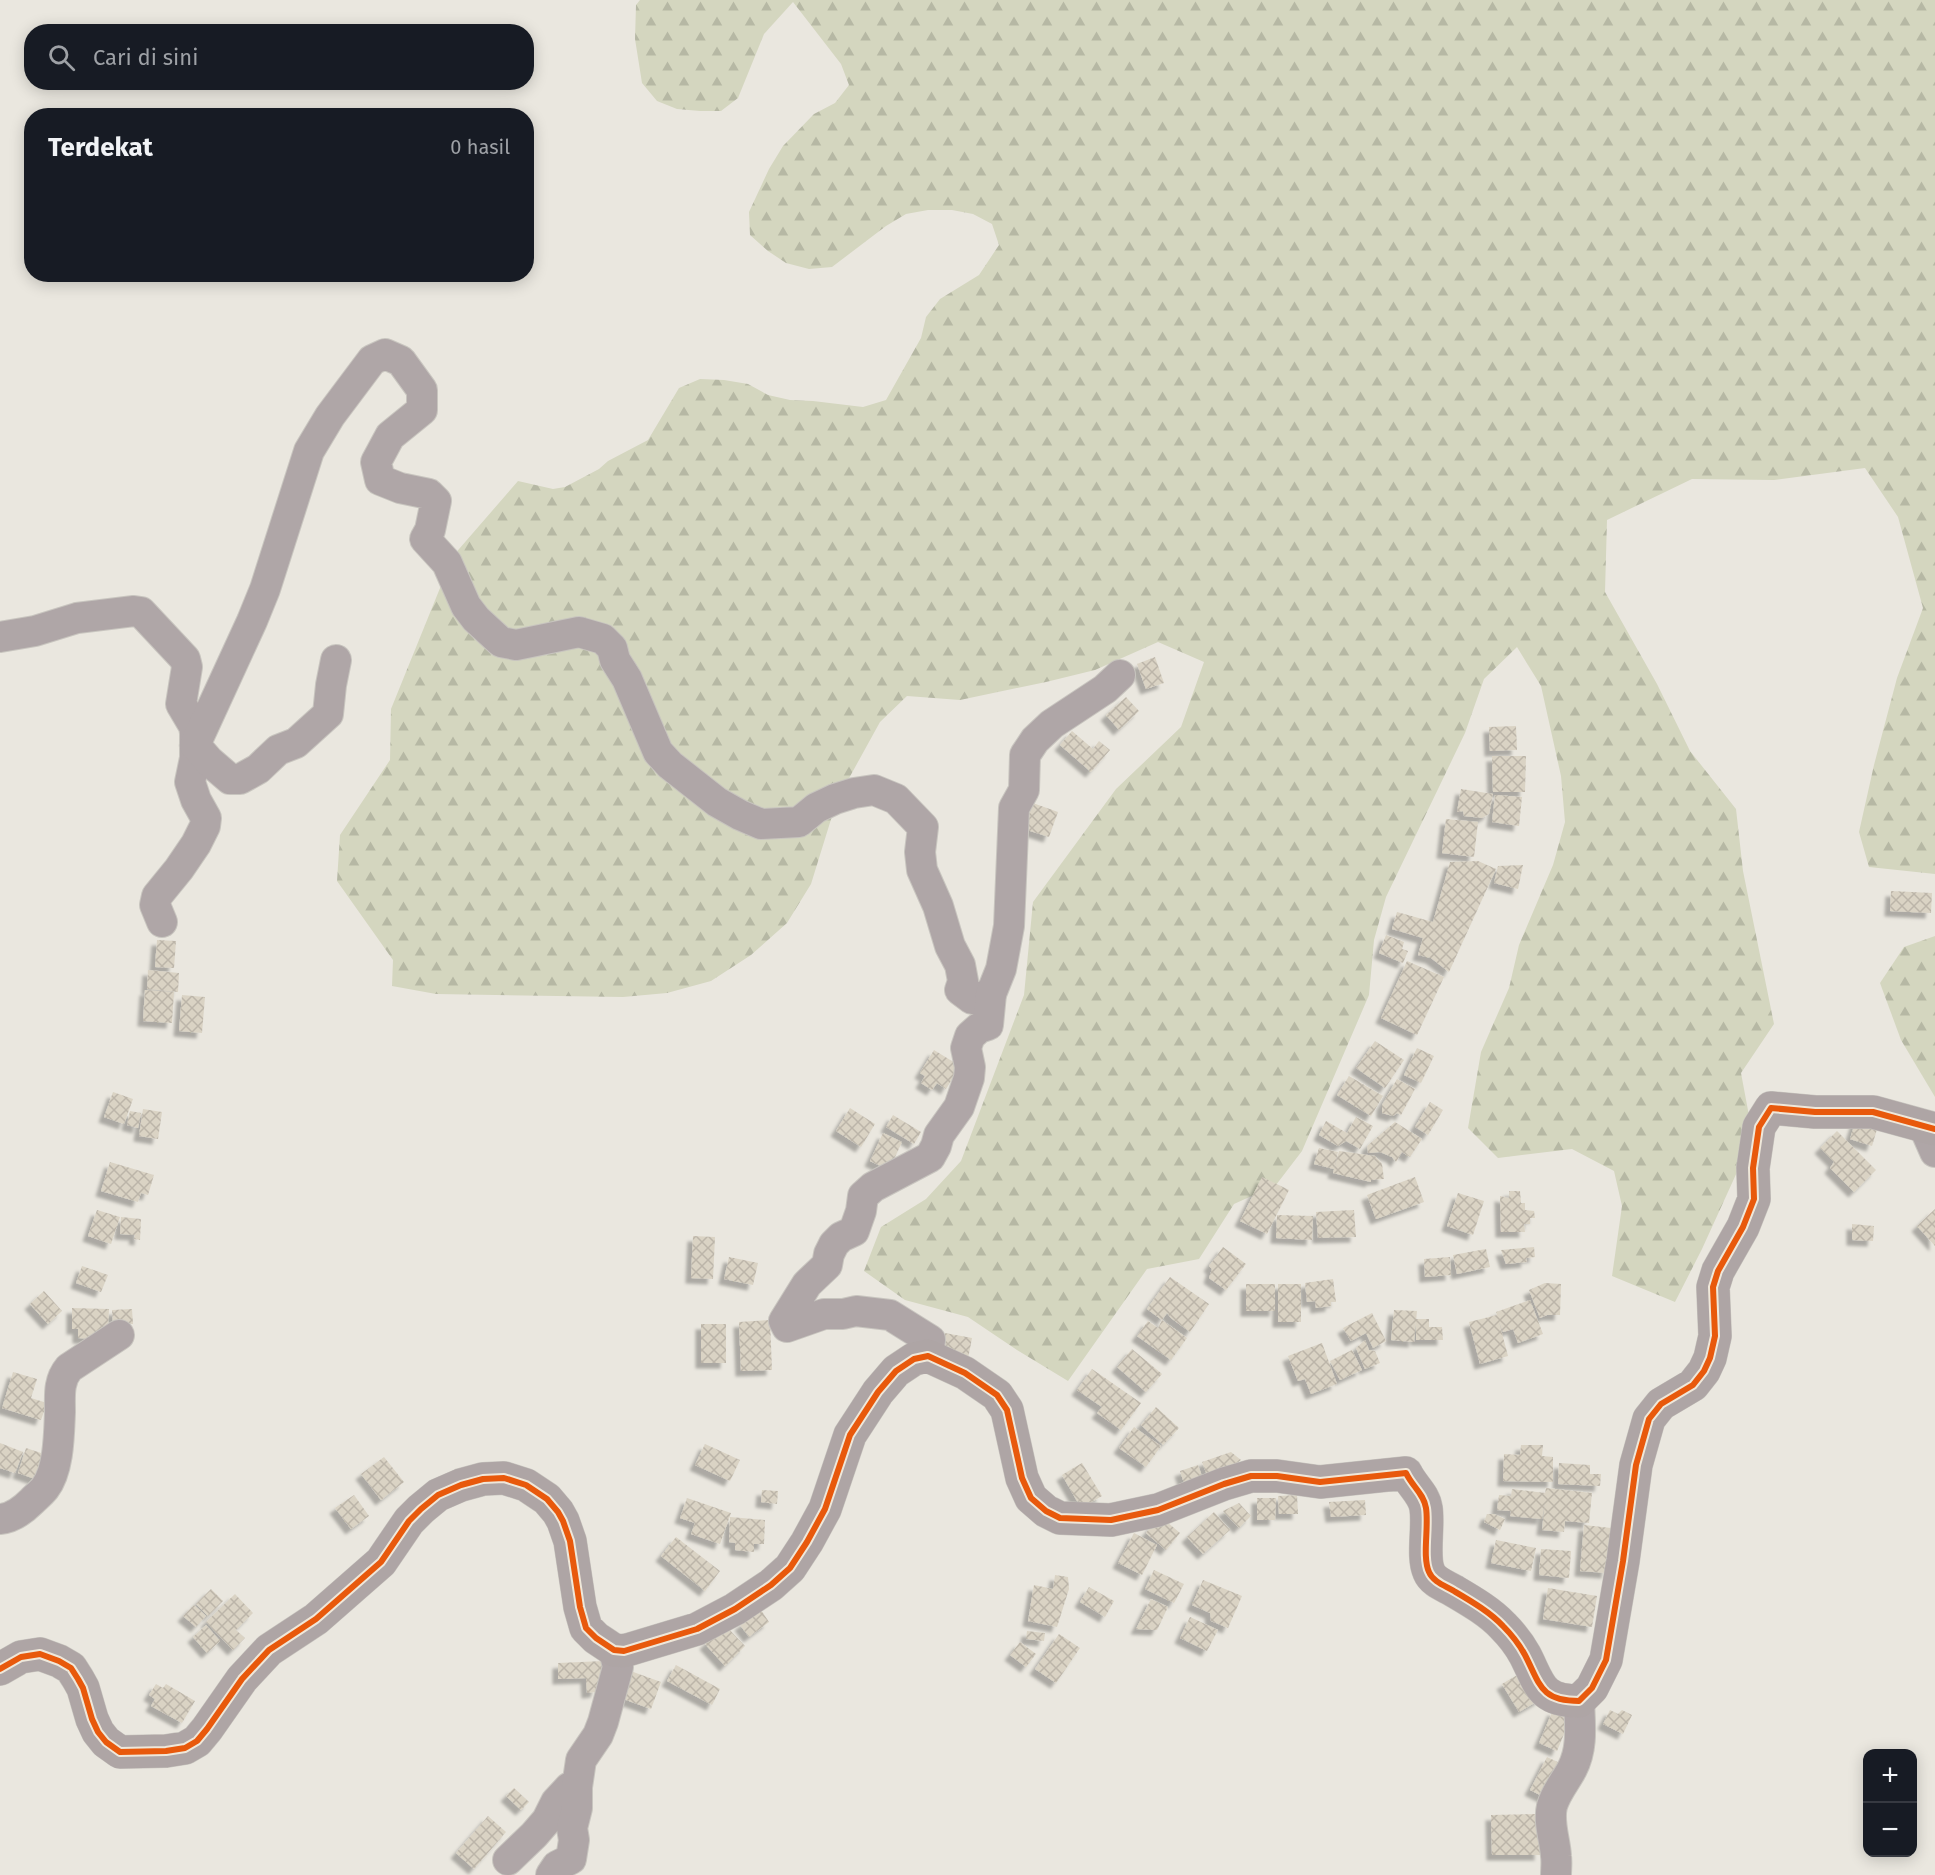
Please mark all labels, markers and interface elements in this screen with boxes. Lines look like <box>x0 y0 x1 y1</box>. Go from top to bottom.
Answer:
search box <box>24 24 534 90</box>
icon: search <box>45 41 78 74</box>
text: Cari di sini <box>93 44 198 71</box>
text: Terdekat <box>48 132 153 163</box>
text: 0 hasil <box>450 135 510 159</box>
map controls <box>1863 1749 1917 1857</box>
button: + <box>1863 1749 1917 1803</box>
button: − <box>1863 1803 1917 1857</box>

